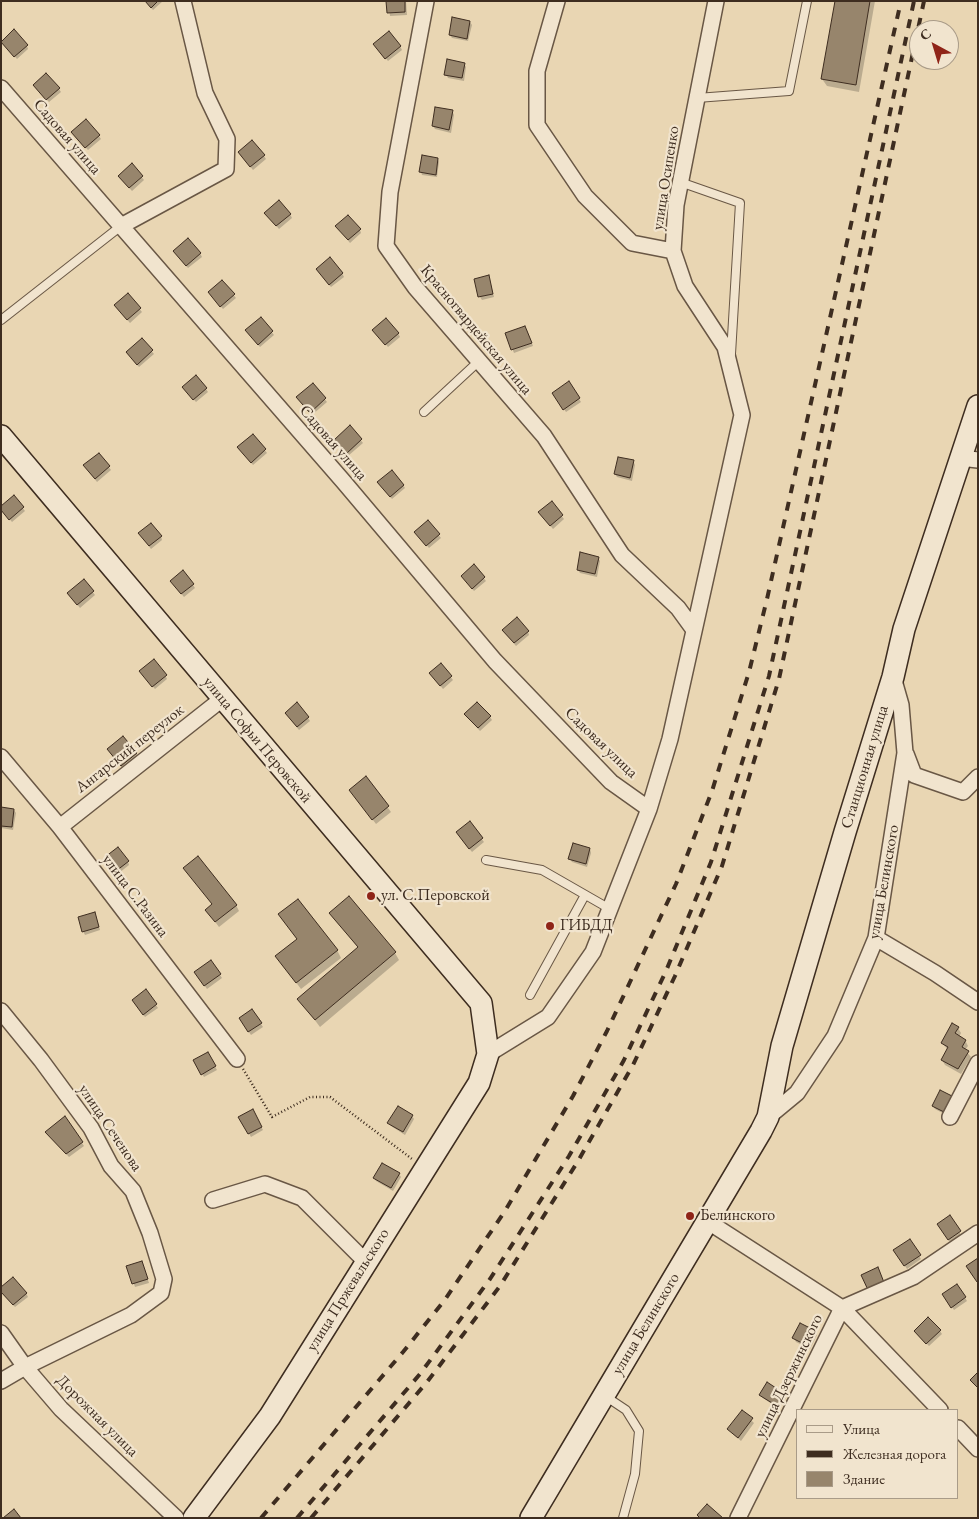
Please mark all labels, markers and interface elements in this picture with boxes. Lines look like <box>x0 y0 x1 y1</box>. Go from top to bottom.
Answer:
north arrow <box>909 20 959 70</box>
text: С <box>916 24 935 44</box>
street label: Садовая улица <box>29 95 105 179</box>
street label: улица Осипенко <box>648 124 684 232</box>
street label: Красногвардейская улица <box>416 261 536 399</box>
street label: Садовая улица <box>295 401 371 485</box>
street label: улица Софьи Перовской <box>198 673 316 807</box>
street label: Ангарский переулок <box>72 701 188 797</box>
street label: Станционная улица <box>837 703 893 831</box>
street label: Садовая улица <box>561 704 641 782</box>
street label: улица Белинского <box>864 823 904 941</box>
street label: улица С.Разина <box>98 851 172 941</box>
place label: ул. С.Перовской <box>381 886 490 906</box>
marker: ул. С.Перовской <box>365 890 377 902</box>
place label: ГИБДД <box>560 916 613 936</box>
marker: ГИБДД <box>544 920 556 932</box>
street label: улица Сеченова <box>74 1081 146 1175</box>
place label: Белинского <box>700 1206 775 1226</box>
marker: Белинского <box>684 1210 696 1222</box>
street label: улица Пржевальского <box>302 1225 394 1355</box>
street label: улица Белинского <box>608 1269 684 1379</box>
street label: улица Дзержинского <box>751 1311 827 1441</box>
street label: Дорожная улица <box>52 1371 142 1461</box>
legend <box>796 1409 959 1499</box>
text: Улица <box>843 1419 880 1438</box>
text: Железная дорога <box>843 1444 946 1463</box>
text: Здание <box>843 1469 885 1488</box>

